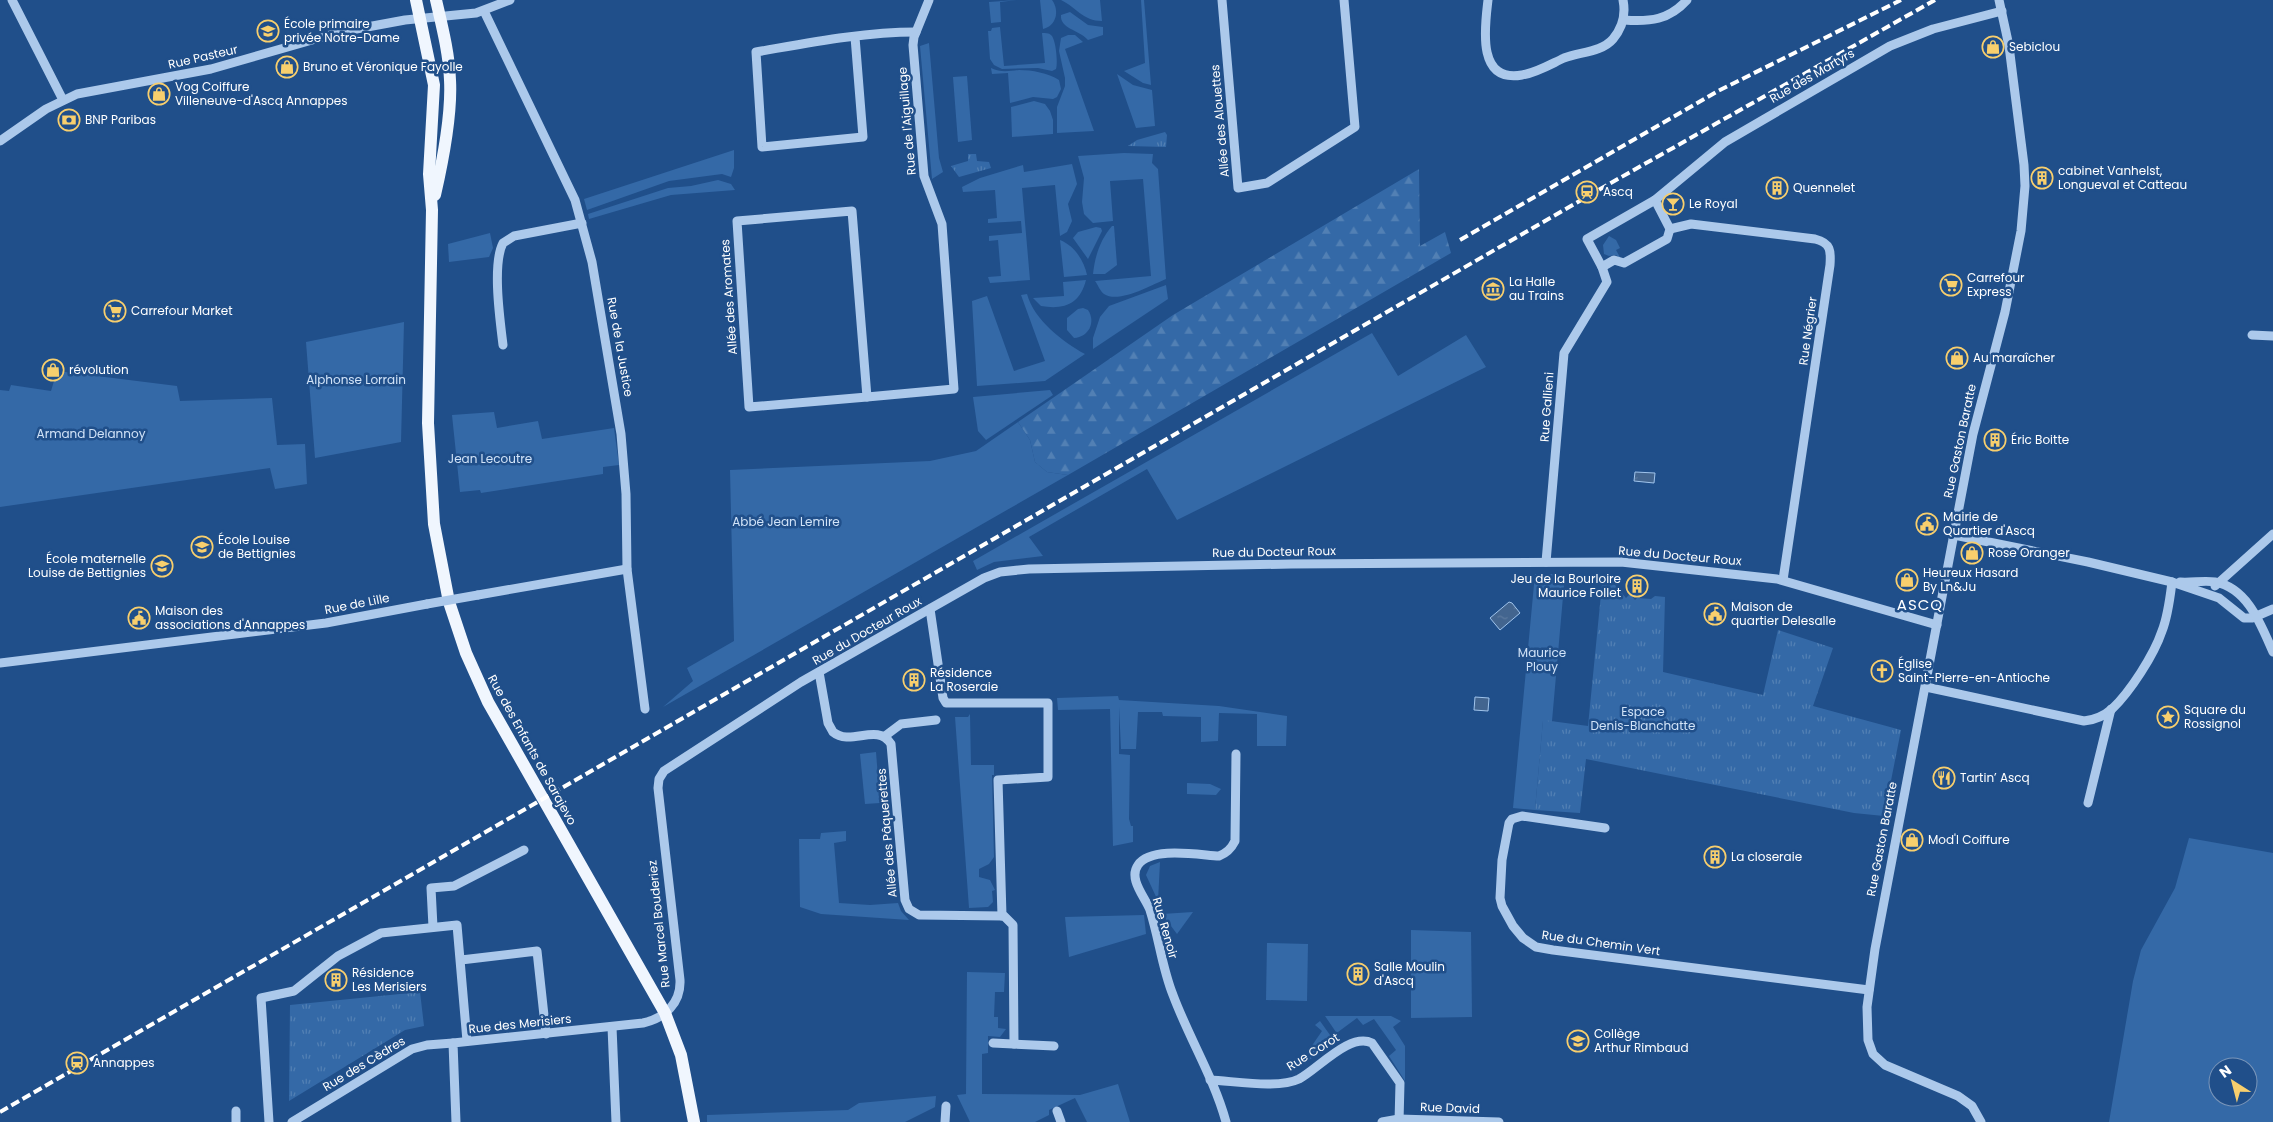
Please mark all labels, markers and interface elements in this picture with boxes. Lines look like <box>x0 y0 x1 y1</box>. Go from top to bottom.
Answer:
place label: École primaire privée Notre-Dame <box>284 15 400 46</box>
school or university icon: École primaire privée Notre-Dame <box>256 19 280 43</box>
shop icon: Sebiclou <box>1981 35 2005 59</box>
place label: Sebiclou <box>2009 38 2060 55</box>
street label: Rue Pasteur <box>166 40 240 73</box>
street label: Rue des Martyrs <box>1766 44 1857 107</box>
shop icon: Bruno et Véronique Fayolle <box>275 55 299 79</box>
place label: Bruno et Véronique Fayolle <box>303 58 463 75</box>
street label: Allée des Alouettes <box>1206 64 1233 178</box>
street label: Rue de l'Aiguillage <box>893 66 920 176</box>
place label: Vog Coiffure Villeneuve-d'Ascq Annappes <box>175 78 347 109</box>
shop icon: Vog Coiffure Villeneuve-d'Ascq Annappes <box>147 82 171 106</box>
bank icon: BNP Paribas <box>57 108 81 132</box>
place label: BNP Paribas <box>85 111 156 128</box>
place label: cabinet Vanhelst, Longueval et Catteau <box>2058 162 2187 193</box>
building icon: cabinet Vanhelst, Longueval et Catteau <box>2030 166 2054 190</box>
building icon: Quennelet <box>1765 176 1789 200</box>
place label: Quennelet <box>1793 179 1855 196</box>
station icon: Ascq <box>1575 180 1599 204</box>
place label: Ascq <box>1603 183 1633 200</box>
bar icon: Le Royal <box>1661 192 1685 216</box>
place label: Le Royal <box>1689 195 1738 212</box>
street label: Allée des Aromates <box>716 239 741 355</box>
place label: Carrefour Express <box>1967 269 2025 300</box>
place label: La Halle au Trains <box>1509 273 1564 304</box>
supermarket icon: Carrefour Express <box>1939 273 1963 297</box>
museum icon: La Halle au Trains <box>1481 277 1505 301</box>
street label: Rue Négrier <box>1794 295 1821 366</box>
street label: Rue de la Justice <box>603 296 638 398</box>
supermarket icon: Carrefour Market <box>103 299 127 323</box>
place label: Carrefour Market <box>131 302 233 319</box>
shop icon: Au maraîcher <box>1945 346 1969 370</box>
place label: Au maraîcher <box>1973 349 2055 366</box>
shop icon: révolution <box>41 358 65 382</box>
place label: révolution <box>69 361 129 378</box>
park label: Alphonse Lorrain <box>306 371 406 388</box>
street label: Rue Gallieni <box>1536 371 1557 442</box>
street label: Rue Gaston Baratte <box>1939 382 1980 500</box>
park label: Armand Delannoy <box>37 425 146 442</box>
building icon: Éric Boitte <box>1983 428 2007 452</box>
place label: Éric Boitte <box>2011 431 2069 448</box>
park label: Jean Lecoutre <box>448 450 532 467</box>
place label: Mairie de Quartier d'Ascq <box>1943 508 2035 539</box>
public building icon: Mairie de Quartier d'Ascq <box>1915 512 1939 536</box>
park label: Abbé Jean Lemire <box>732 513 840 530</box>
place label: École Louise de Bettignies <box>218 531 296 562</box>
school or university icon: École Louise de Bettignies <box>190 535 214 559</box>
shop icon: Rose Oranger <box>1960 541 1984 565</box>
street label: Rue du Docteur Roux <box>1212 542 1336 561</box>
street label: Rue du Docteur Roux <box>1618 542 1743 569</box>
place label: Rose Oranger <box>1988 544 2070 561</box>
place label: École maternelle Louise de Bettignies <box>28 550 146 581</box>
school or university icon: École maternelle Louise de Bettignies <box>150 554 174 578</box>
place label: Heureux Hasard By Ln&Ju <box>1923 564 2018 595</box>
shop icon: Heureux Hasard By Ln&Ju <box>1895 568 1919 592</box>
place label: Jeu de la Bourloire Maurice Follet <box>1511 570 1621 601</box>
building icon: Jeu de la Bourloire Maurice Follet <box>1625 574 1649 598</box>
street label: Rue de Lille <box>323 589 391 618</box>
street label: Rue du Docteur Roux <box>809 592 925 669</box>
district label: ASCQ <box>1897 594 1943 615</box>
place label: Maison de quartier Delesalle <box>1731 598 1836 629</box>
place label: Maison des associations d'Annappes <box>155 602 305 633</box>
public building icon: Maison de quartier Delesalle <box>1703 602 1727 626</box>
public building icon: Maison des associations d'Annappes <box>127 606 151 630</box>
park label: Maurice Plouy <box>1518 644 1566 675</box>
place label: Église Saint-Pierre-en-Antioche <box>1898 655 2050 686</box>
church icon: Église Saint-Pierre-en-Antioche <box>1870 659 1894 683</box>
place label: Résidence La Roseraie <box>930 664 998 695</box>
building icon: Résidence La Roseraie <box>902 668 926 692</box>
street label: Rue des Enfants de Sarajevo <box>484 672 581 828</box>
place label: Square du Rossignol <box>2184 701 2246 732</box>
park label: Espace Denis-Blanchatte <box>1591 703 1695 734</box>
place icon: Square du Rossignol <box>2156 705 2180 729</box>
restaurant icon: Tartin’ Ascq <box>1932 766 1956 790</box>
street label: Allée des Pâquerettes <box>872 768 901 898</box>
place label: Tartin’ Ascq <box>1960 769 2030 786</box>
street label: Rue Gaston Baratte <box>1862 780 1901 898</box>
shop icon: Mod'l Coiffure <box>1900 828 1924 852</box>
place label: Mod'l Coiffure <box>1928 831 2010 848</box>
building icon: La closeraie <box>1703 845 1727 869</box>
place label: La closeraie <box>1731 848 1802 865</box>
street label: Rue Marcel Bouderiez <box>643 859 674 989</box>
street label: Rue Renoir <box>1149 895 1182 961</box>
street label: Rue du Chemin Vert <box>1541 926 1661 959</box>
place label: Salle Moulin d'Ascq <box>1374 958 1445 989</box>
building icon: Salle Moulin d'Ascq <box>1346 962 1370 986</box>
place label: Résidence Les Merisiers <box>352 964 427 995</box>
building icon: Résidence Les Merisiers <box>324 968 348 992</box>
street label: Rue des Merisiers <box>468 1010 572 1037</box>
place label: Collège Arthur Rimbaud <box>1594 1025 1689 1056</box>
street label: Rue Corot <box>1283 1029 1342 1074</box>
school or university icon: Collège Arthur Rimbaud <box>1566 1029 1590 1053</box>
street label: Rue des Cèdres <box>319 1032 408 1095</box>
station icon: Annappes <box>65 1051 89 1075</box>
place label: Annappes <box>93 1054 155 1071</box>
north arrow <box>2208 1057 2258 1107</box>
text: N <box>2215 1060 2235 1083</box>
street label: Rue David <box>1420 1098 1480 1117</box>

